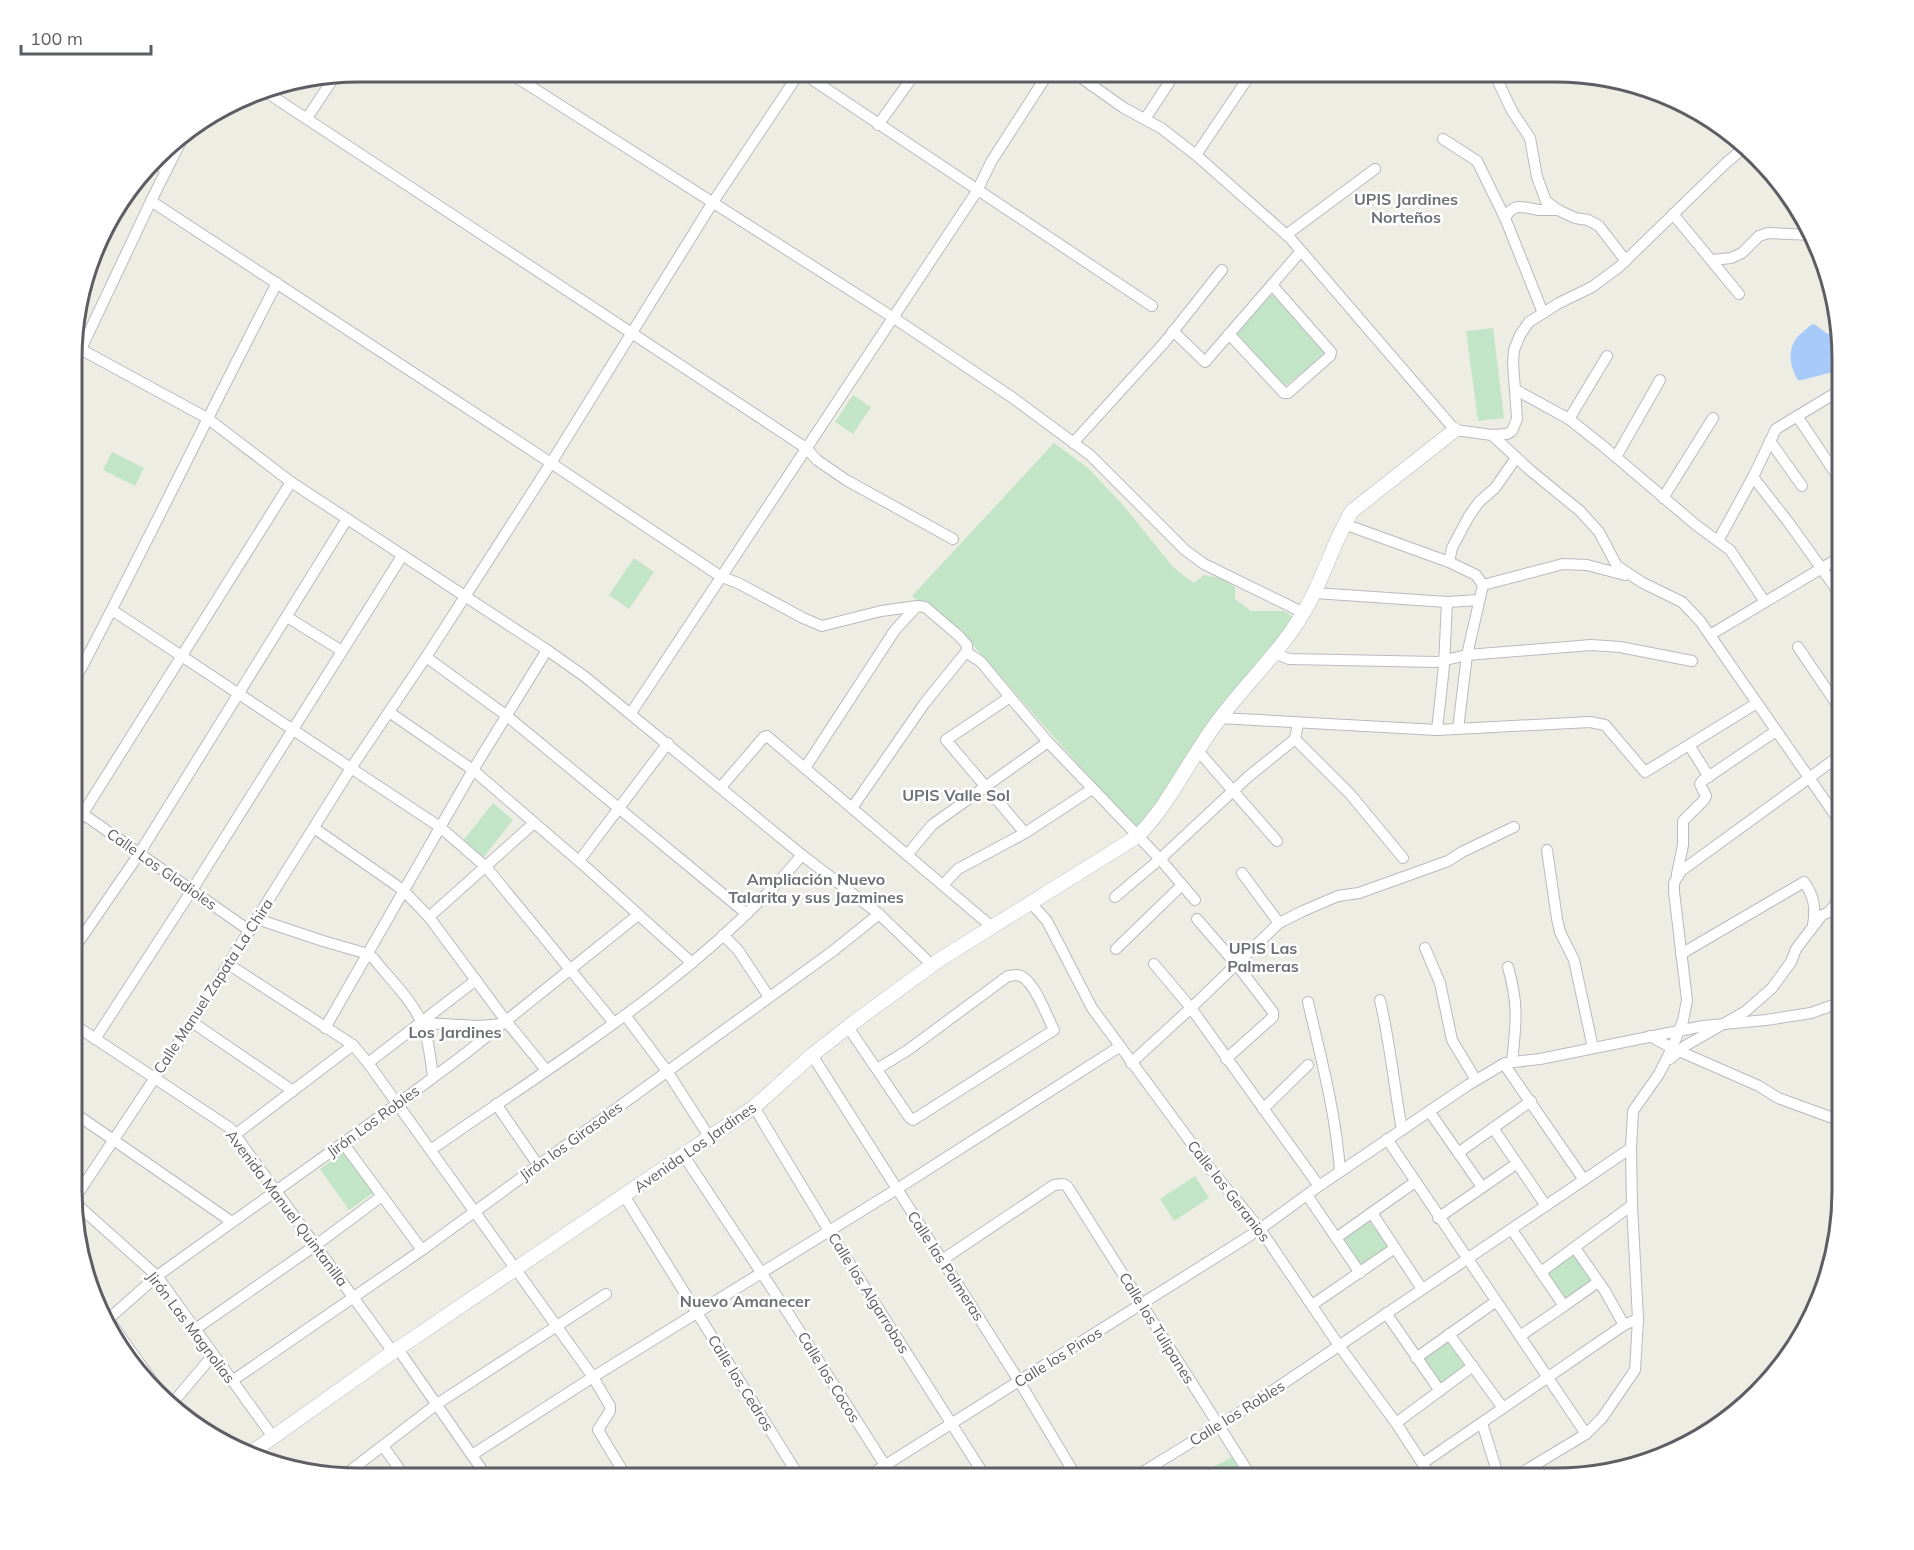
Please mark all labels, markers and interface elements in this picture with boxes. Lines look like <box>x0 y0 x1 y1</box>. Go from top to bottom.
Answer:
scale bar <box>21 18 152 56</box>
text: 100 m <box>30 27 83 50</box>
district label: UPIS Jardines Norteños <box>1354 189 1458 227</box>
district label: UPIS Valle Sol <box>902 785 1010 805</box>
street label: Calle Los Gladioles <box>103 824 221 914</box>
district label: Ampliación Nuevo Talarita y sus Jazmines <box>728 869 904 907</box>
street label: Calle Manuel Zapata La Chira <box>149 895 277 1077</box>
district label: UPIS Las Palmeras <box>1227 938 1299 976</box>
district label: Los Jardines <box>408 1022 502 1042</box>
street label: Jirón Los Robles <box>323 1081 423 1161</box>
street label: Jirón los Girasoles <box>516 1097 626 1185</box>
street label: Avenida Los Jardines <box>630 1098 760 1196</box>
street label: Avenida Manuel Quintanilla <box>222 1126 352 1290</box>
street label: Calle los Geranios <box>1183 1136 1275 1246</box>
street label: Calle las Palmeras <box>903 1207 989 1325</box>
street label: Calle los Algarrobos <box>824 1229 914 1357</box>
street label: Jirón Las Magnolias <box>143 1267 239 1387</box>
street label: Calle los Tulipanes <box>1115 1269 1199 1387</box>
district label: Nuevo Amanecer <box>680 1291 811 1311</box>
street label: Calle los Pinos <box>1011 1322 1105 1392</box>
street label: Calle los Cocos <box>794 1328 864 1426</box>
street label: Calle los Cedros <box>704 1331 778 1435</box>
street label: Calle los Robles <box>1186 1376 1288 1450</box>

